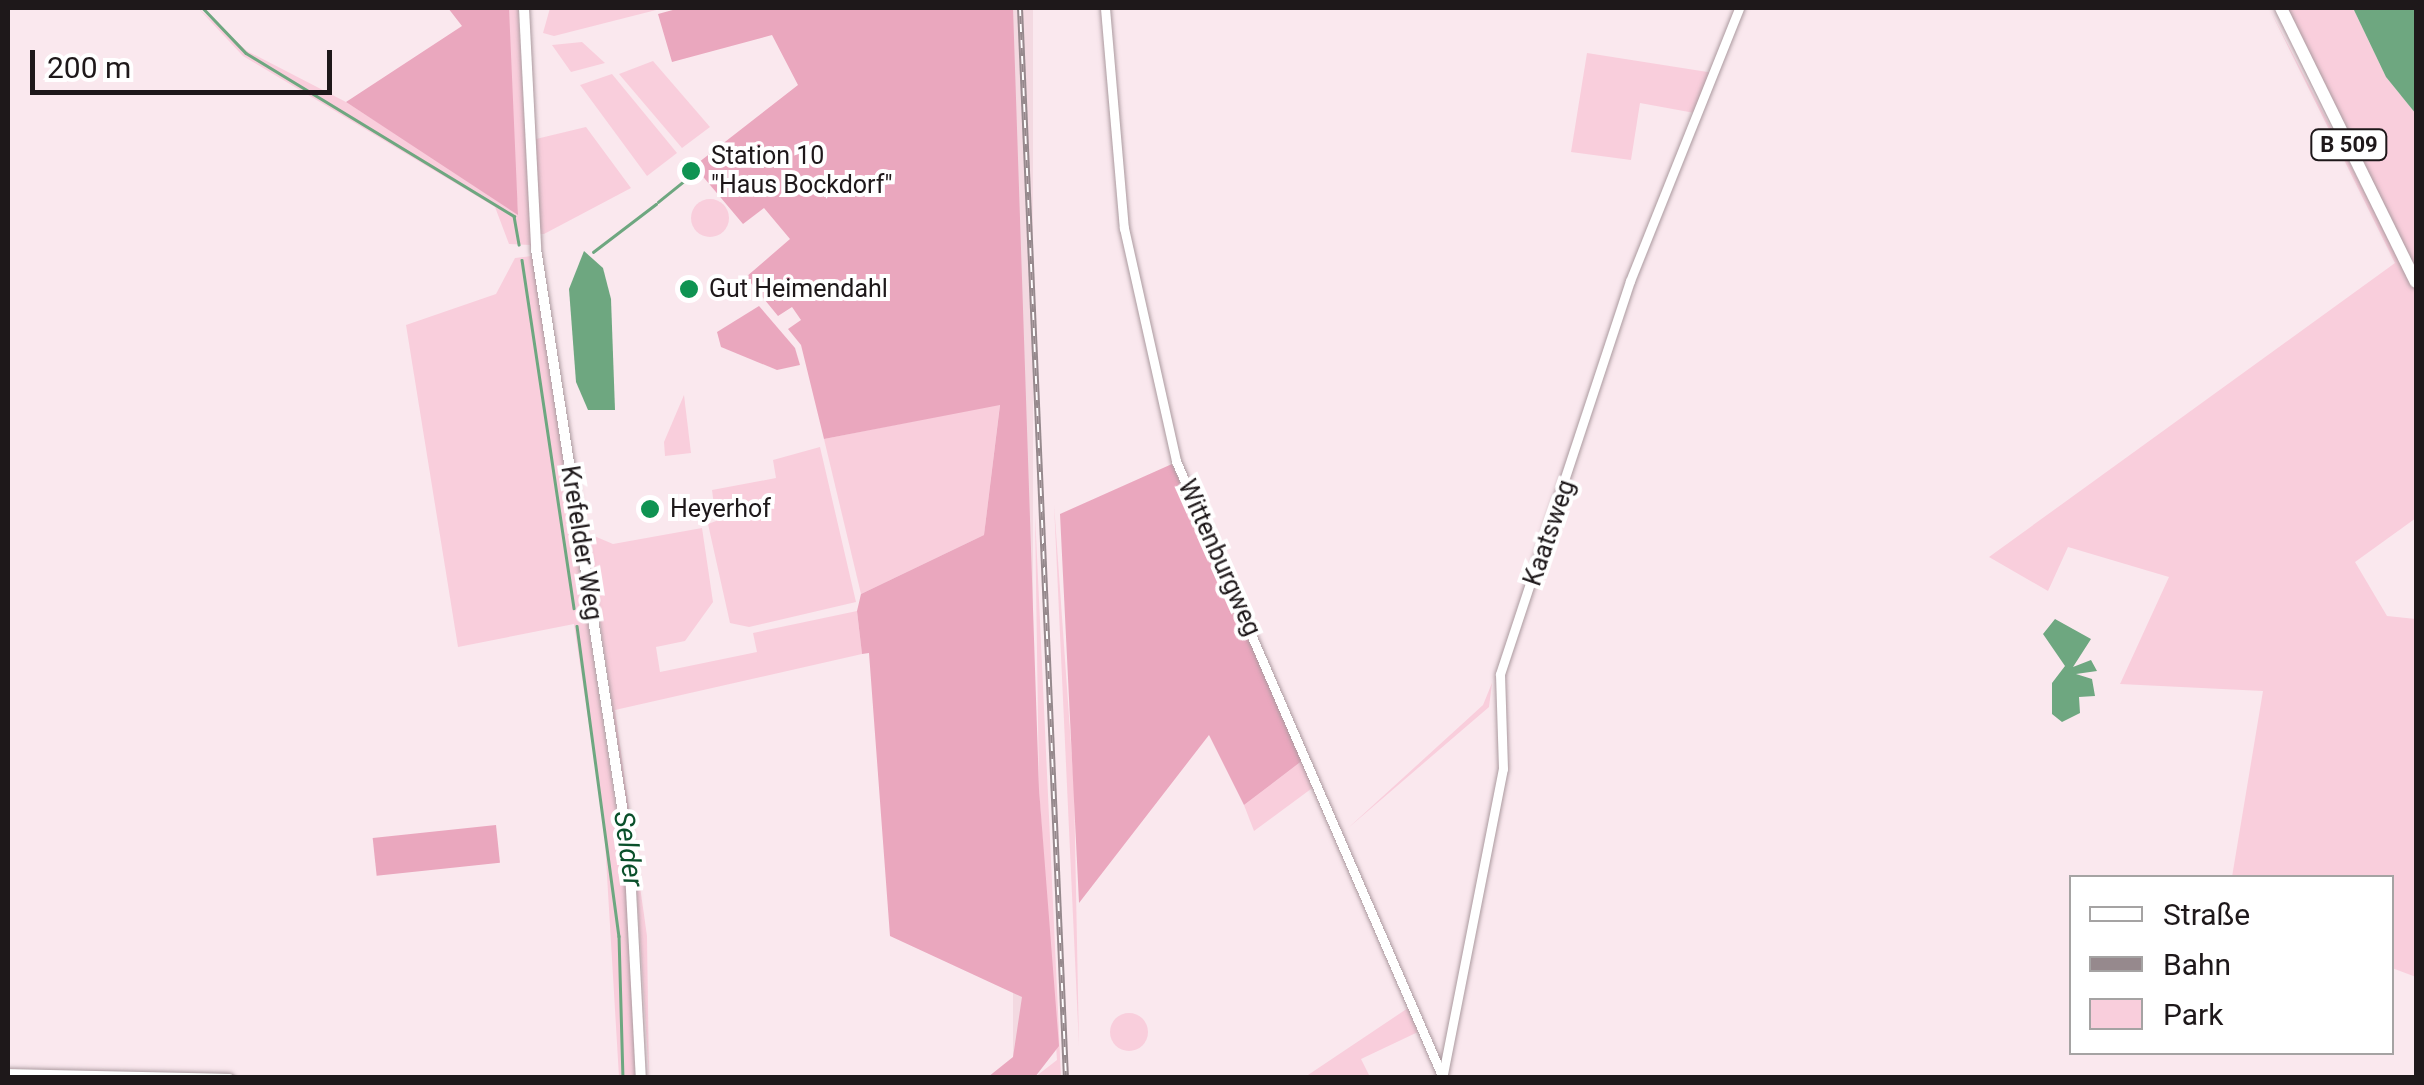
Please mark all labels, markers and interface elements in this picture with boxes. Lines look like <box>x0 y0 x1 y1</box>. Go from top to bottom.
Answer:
scale bar <box>35 30 338 92</box>
text: 200 m <box>47 50 131 85</box>
road number: B 509 <box>2309 128 2389 162</box>
place label: Station 10 "Haus Bockdorf" <box>711 142 893 201</box>
marker: Station 10 "Haus Bockdorf" <box>680 160 702 182</box>
place label: Gut Heimendahl <box>709 274 888 304</box>
marker: Gut Heimendahl <box>678 278 700 300</box>
street label: Krefelder Weg <box>554 464 608 622</box>
street label: Wittenburgweg <box>1171 475 1267 641</box>
street label: Kaatsweg <box>1518 476 1582 590</box>
place label: Heyerhof <box>670 494 771 524</box>
marker: Heyerhof <box>639 498 661 520</box>
water label: Selder <box>606 809 650 889</box>
legend <box>2069 875 2394 1055</box>
text: Straße <box>2163 897 2250 932</box>
text: Bahn <box>2163 947 2231 982</box>
text: Park <box>2163 997 2223 1032</box>

